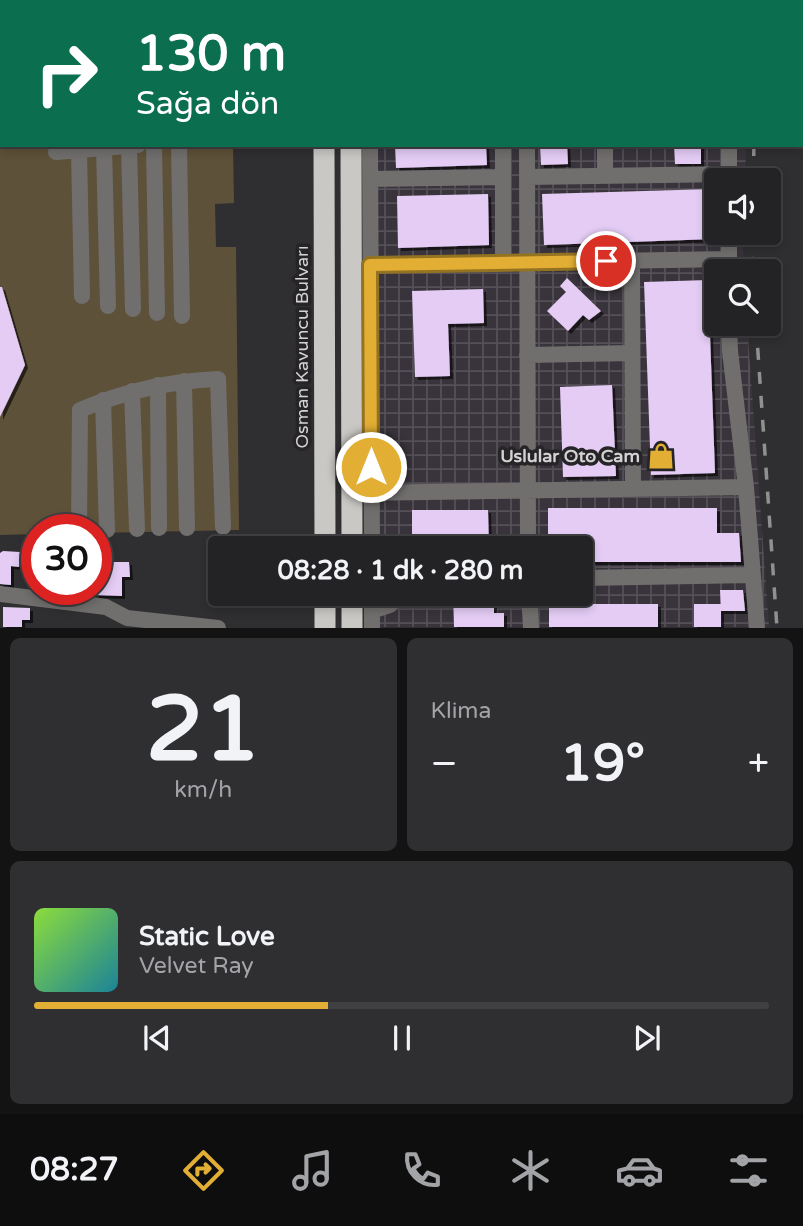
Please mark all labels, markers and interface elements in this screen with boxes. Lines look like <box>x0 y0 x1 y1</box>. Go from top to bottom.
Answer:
text: 130 m <box>136 25 286 84</box>
icon: right <box>21 28 112 119</box>
text: Sağa dön <box>136 85 279 123</box>
map controls <box>704 168 781 336</box>
button: sound <box>704 168 781 245</box>
pin <box>576 231 636 291</box>
icon: arrive <box>587 242 625 280</box>
street label: Osman Kavuncu Bulvarı <box>291 246 313 448</box>
button: search <box>704 259 781 336</box>
position arrow <box>334 430 408 504</box>
shop icon: Uslular Oto Cam <box>646 441 676 471</box>
place label: Uslular Oto Cam <box>500 445 640 467</box>
speed limit sign: 30 <box>21 514 112 605</box>
text: 08:28 · 1 dk · 280 m <box>278 555 523 586</box>
text: 21 <box>146 675 260 785</box>
text: Klima <box>431 697 491 725</box>
text: 19° <box>560 732 645 795</box>
text: − <box>431 741 458 787</box>
text: + <box>748 741 769 787</box>
text: km/h <box>174 776 232 804</box>
text: Static Love <box>139 921 275 952</box>
text: Velvet Ray <box>139 952 254 980</box>
icon: previous <box>138 1019 176 1057</box>
icon: pause <box>383 1019 421 1057</box>
icon: next <box>628 1019 666 1057</box>
icon: directions <box>179 1146 228 1195</box>
icon: music <box>288 1146 337 1195</box>
icon: phone <box>397 1146 446 1195</box>
icon: climate <box>506 1146 555 1195</box>
icon: car <box>615 1146 664 1195</box>
icon: filters <box>724 1146 773 1195</box>
text: 08:27 <box>30 1151 119 1189</box>

